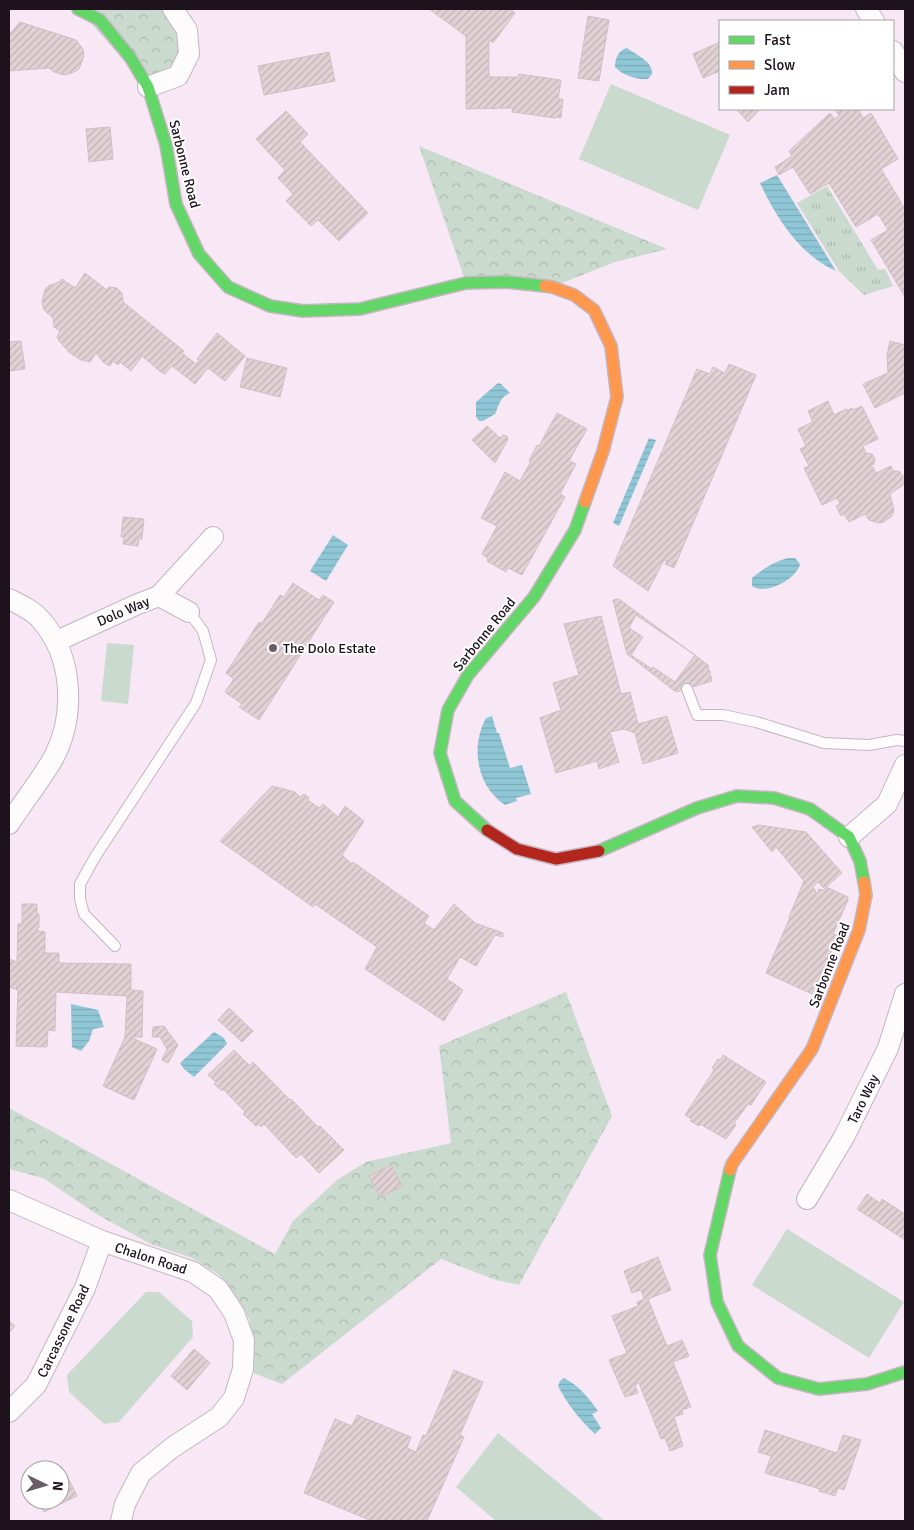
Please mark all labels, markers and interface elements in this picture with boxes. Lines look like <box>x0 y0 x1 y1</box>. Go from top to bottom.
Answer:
legend <box>719 20 894 110</box>
text: Fast <box>764 31 791 49</box>
text: Slow <box>764 56 795 74</box>
text: Jam <box>764 81 790 99</box>
street label: Sarbonne Road <box>165 118 204 210</box>
street label: Dolo Way <box>94 593 152 630</box>
street label: Sarbonne Road <box>449 594 519 675</box>
place label: The Dolo Estate <box>283 640 376 657</box>
marker: The Dolo Estate <box>267 642 279 654</box>
street label: Sarbonne Road <box>805 920 854 1010</box>
street label: Taro Way <box>844 1071 883 1127</box>
street label: Chalon Road <box>113 1239 189 1278</box>
street label: Carcassone Road <box>34 1282 93 1380</box>
north arrow <box>20 1460 70 1510</box>
text: N <box>49 1480 66 1492</box>

